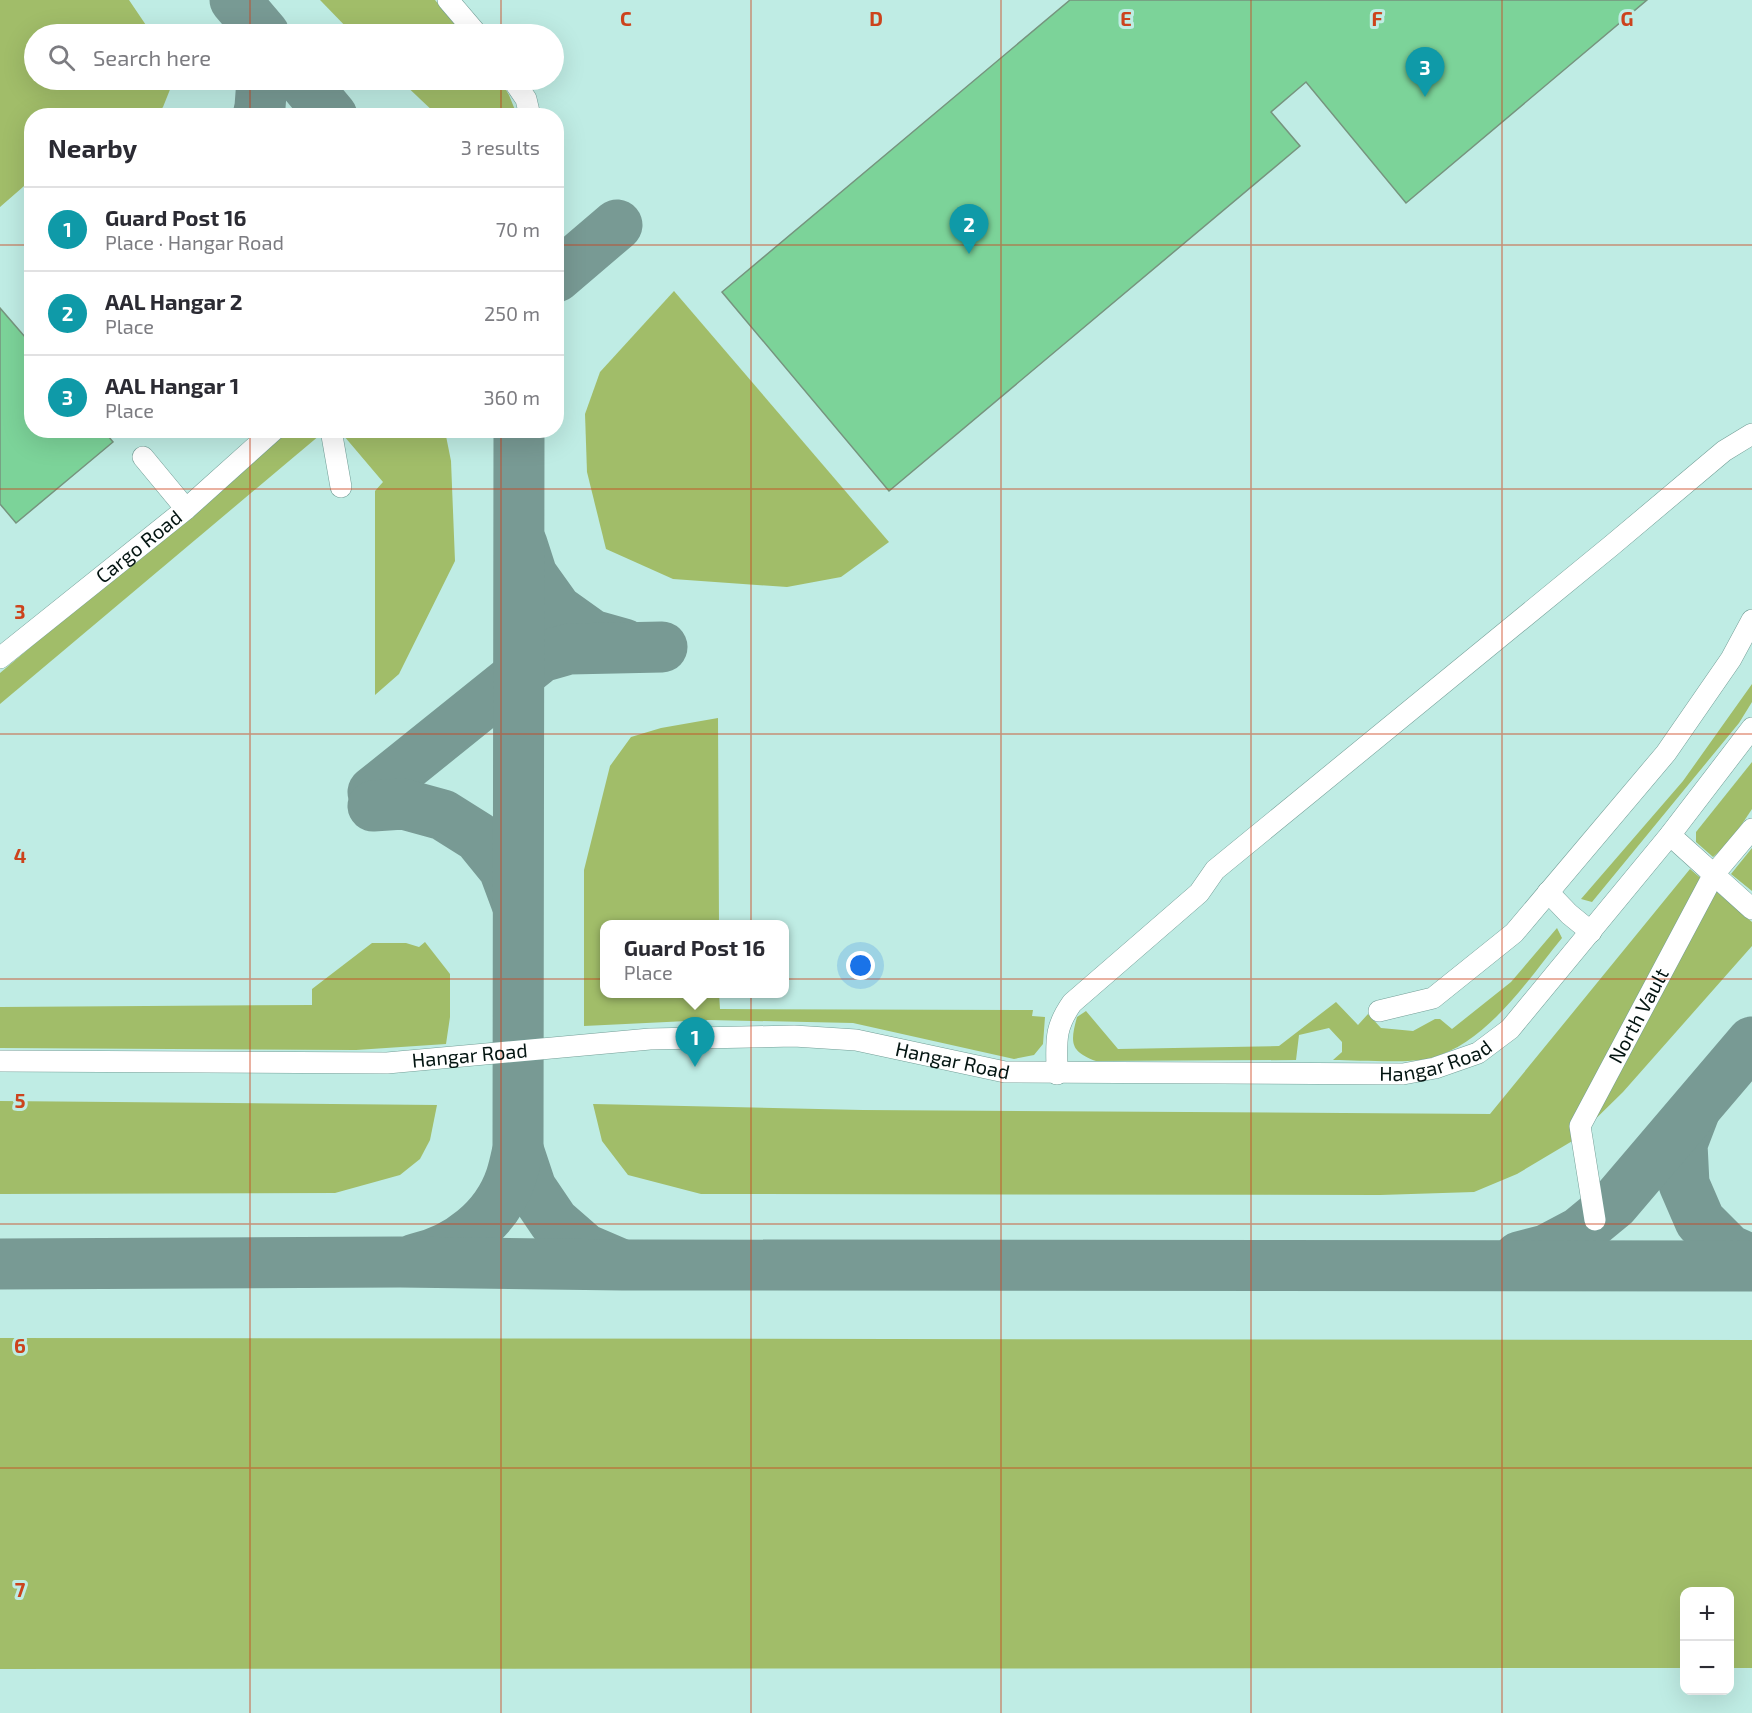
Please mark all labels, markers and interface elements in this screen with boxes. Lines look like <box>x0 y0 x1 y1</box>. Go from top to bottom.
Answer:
text: C <box>620 6 632 30</box>
text: D <box>869 6 883 30</box>
text: E <box>1120 6 1132 30</box>
text: F <box>1371 6 1383 30</box>
text: G <box>1621 6 1633 30</box>
search box <box>24 24 564 90</box>
icon: search <box>45 41 78 74</box>
text: Search here <box>93 44 211 70</box>
pin: 3 <box>1406 48 1444 97</box>
text: Nearby <box>48 132 137 163</box>
text: 3 results <box>461 135 540 159</box>
text: Guard Post 16 <box>105 204 246 230</box>
pin: 2 <box>950 204 988 254</box>
text: 1 <box>63 217 72 241</box>
text: 70 m <box>496 217 540 241</box>
text: Place · Hangar Road <box>105 230 284 254</box>
text: AAL Hangar 2 <box>105 288 242 314</box>
text: 2 <box>62 301 73 325</box>
text: 250 m <box>484 301 540 325</box>
text: Place <box>105 314 154 338</box>
text: AAL Hangar 1 <box>105 372 239 398</box>
text: 3 <box>62 385 73 409</box>
text: 360 m <box>483 385 540 409</box>
text: Place <box>105 398 154 422</box>
street label: Cargo Road <box>90 504 186 588</box>
text: 3 <box>14 599 26 623</box>
text: 4 <box>14 843 27 867</box>
popup <box>600 920 789 998</box>
text: Guard Post 16 <box>624 934 765 960</box>
your location <box>846 951 875 980</box>
text: Place <box>624 960 673 984</box>
street label: North Vault <box>1603 963 1673 1067</box>
pin: 1 <box>676 1018 714 1067</box>
street label: Hangar Road <box>1379 1034 1496 1085</box>
street label: Hangar Road <box>893 1036 1012 1084</box>
street label: Hangar Road <box>411 1037 529 1072</box>
text: 5 <box>14 1088 26 1112</box>
text: 6 <box>14 1333 26 1357</box>
text: 7 <box>15 1577 26 1601</box>
map controls <box>1680 1587 1734 1695</box>
button: + <box>1680 1587 1734 1641</box>
button: − <box>1680 1641 1734 1695</box>

